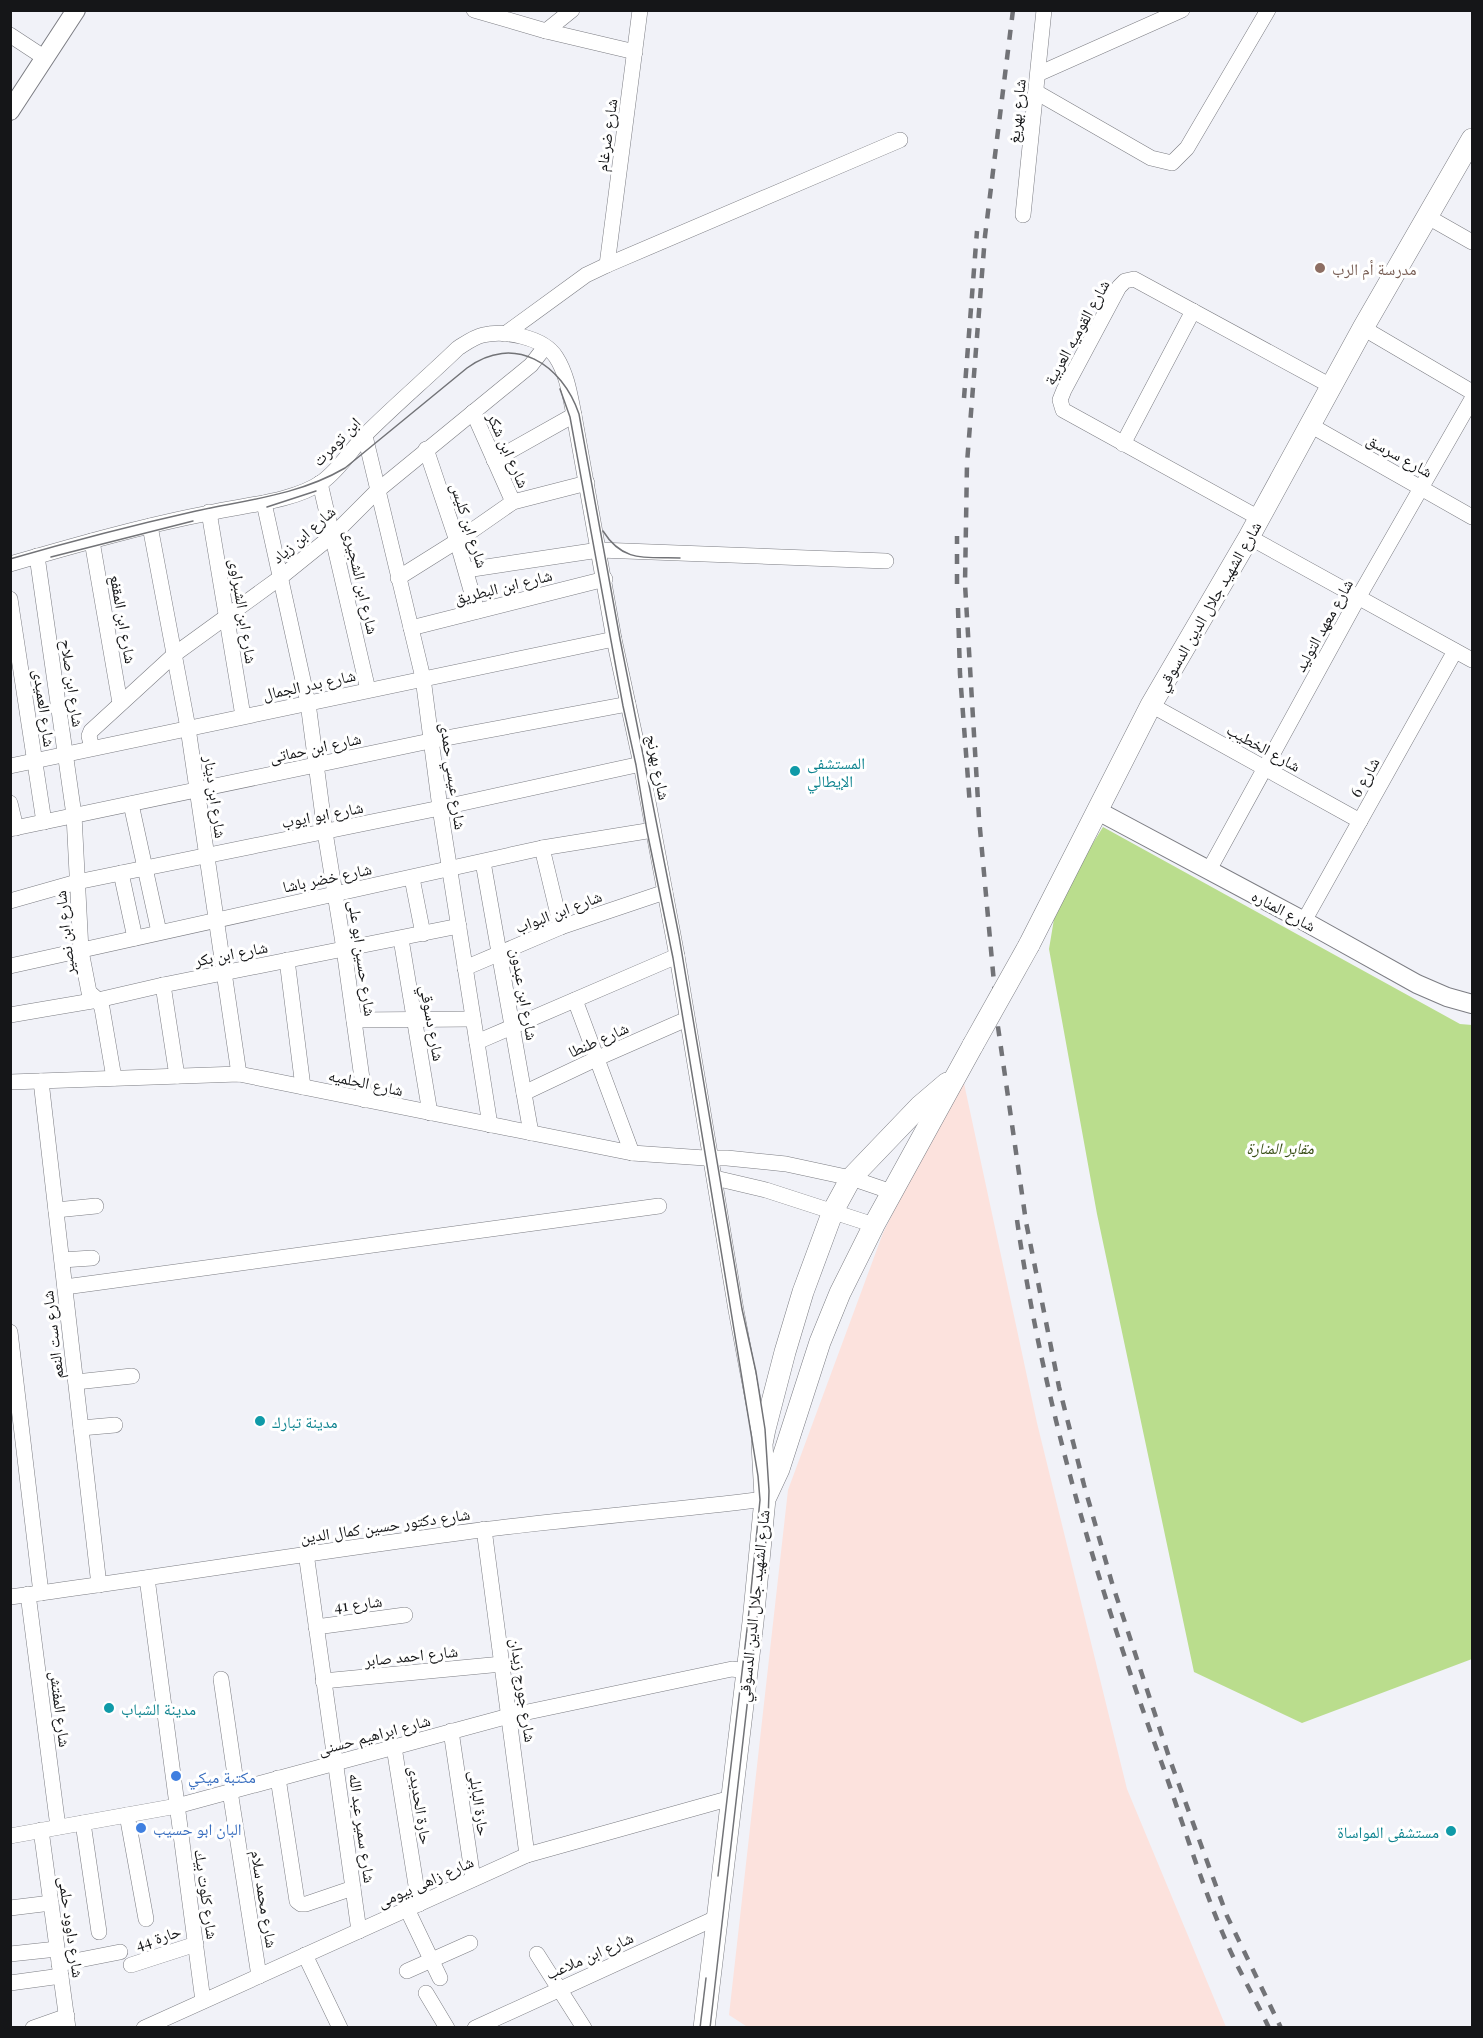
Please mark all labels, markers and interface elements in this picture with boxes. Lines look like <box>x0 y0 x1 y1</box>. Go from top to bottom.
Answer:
street label: شارع بهريغ <box>1002 78 1031 144</box>
street label: شارع ضرغام <box>590 97 622 173</box>
place label: مدرسة أم الرب <box>1332 258 1416 280</box>
marker: مدرسة أم الرب <box>1313 261 1327 275</box>
street label: شارع القوميه العربية <box>1038 276 1114 389</box>
street label: شارع ابن شكر <box>482 408 535 491</box>
street label: ابن تومرت <box>307 412 365 471</box>
street label: شارع سرسق <box>1363 428 1437 483</box>
street label: شارع ابن كليس <box>445 480 494 571</box>
street label: شارع ابن زياد <box>267 500 340 568</box>
street label: شارع الشهيد جلال الدين الدسوقي <box>1151 517 1268 696</box>
street label: شارع ابن الشجيرى <box>339 528 384 636</box>
street label: شارع ابن الشبراوى <box>224 557 263 665</box>
street label: شارع ابن البطريق <box>452 564 554 609</box>
street label: شارع ابن المقفع <box>105 573 142 665</box>
street label: شارع معهد التوليد <box>1289 575 1358 676</box>
street label: شارع ابن صلاح <box>55 638 90 728</box>
street label: شارع بدر الجمال <box>261 664 358 705</box>
street label: شارع العميدى <box>28 668 61 748</box>
street label: شارع الخطيب <box>1223 718 1305 777</box>
street label: شارع عيسي حمدى <box>433 721 472 831</box>
street label: شارع ابن حماتى <box>267 727 363 768</box>
street label: شارع بهرنج <box>641 732 676 802</box>
place label: المستشفى الإيطالي <box>807 752 865 794</box>
street label: شارع ابن دينار <box>199 753 232 840</box>
street label: شارع 6 <box>1344 753 1384 801</box>
marker: المستشفى الإيطالي <box>788 764 802 778</box>
street label: شارع ابو ايوب <box>279 796 365 833</box>
street label: شارع خضر باشا <box>281 857 374 898</box>
street label: شارع المناره <box>1248 884 1320 937</box>
street label: شارع ابن البواب <box>512 885 605 938</box>
street label: شارع ابن نصير <box>49 890 80 977</box>
street label: شارع حسين ابو على <box>343 899 382 1018</box>
street label: شارع ابن بكر <box>192 936 270 972</box>
street label: شارع ابن عبدون <box>506 946 543 1042</box>
street label: شارع دسوقي <box>413 983 450 1063</box>
street label: شارع طنطا <box>565 1016 632 1062</box>
street label: شارع الحلميه <box>327 1064 405 1101</box>
park label: مقابر المنارة <box>1246 1137 1315 1158</box>
street label: شارع ست النعم <box>36 1289 69 1380</box>
place label: مدينة تبارك <box>272 1411 338 1432</box>
marker: مدينة تبارك <box>253 1414 267 1428</box>
street label: شارع دكتور حسين كمال الدين <box>299 1503 471 1548</box>
street label: شارع الشهيد جلال الدين الدسوقي <box>732 1509 777 1703</box>
street label: شارع 41 <box>333 1590 383 1617</box>
street label: شارع جورج زيدان <box>505 1637 542 1744</box>
street label: شارع احمد صابر <box>362 1640 459 1671</box>
street label: شارع المفتش <box>45 1670 76 1748</box>
place label: مدينة الشباب <box>121 1698 196 1719</box>
marker: مدينة الشباب <box>102 1701 116 1715</box>
street label: شارع ابراهيم حسنى <box>315 1709 433 1760</box>
street label: حارة الحديدى <box>403 1764 438 1846</box>
place label: مكتبة ميكي <box>188 1766 256 1790</box>
marker: مكتبة ميكي <box>169 1769 183 1783</box>
street label: حارة البابلى <box>464 1769 495 1837</box>
street label: شارع سمير عبد الله <box>344 1772 381 1884</box>
place label: البان ابو حسيب <box>153 1818 242 1840</box>
marker: البان ابو حسيب <box>134 1821 148 1835</box>
place label: مستشفى المواساة <box>1337 1821 1439 1843</box>
marker: مستشفى المواساة <box>1444 1824 1458 1838</box>
street label: شارع كلوت بيك <box>189 1848 224 1941</box>
street label: شارع محمد سلام <box>246 1849 283 1950</box>
street label: شارع زاهى بيومى <box>373 1850 477 1913</box>
street label: شارع داوود حلمى <box>54 1875 90 1979</box>
street label: حارة 44 <box>133 1920 183 1954</box>
street label: شارع ابن ملاعب <box>542 1926 637 1985</box>

